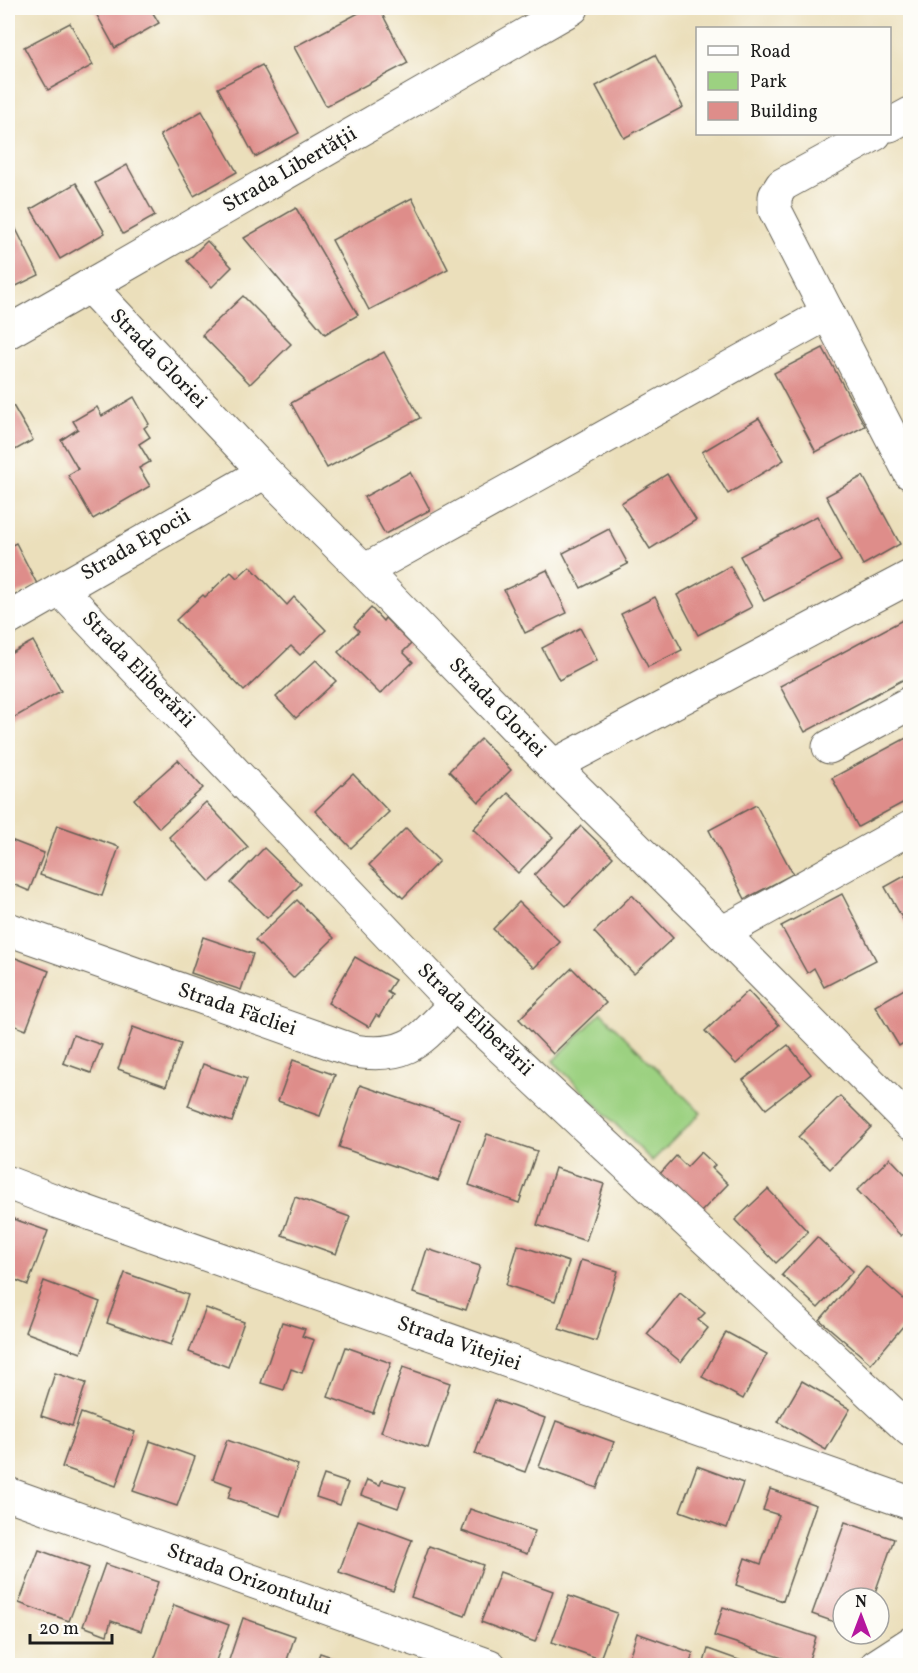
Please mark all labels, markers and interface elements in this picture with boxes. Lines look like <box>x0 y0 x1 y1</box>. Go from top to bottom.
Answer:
legend <box>696 27 891 135</box>
text: Road <box>750 40 791 65</box>
text: Park <box>750 70 787 95</box>
text: Building <box>750 100 818 125</box>
street label: Strada Libertății <box>218 120 362 220</box>
street label: Strada Gloriei <box>103 303 213 415</box>
street label: Strada Epocii <box>76 502 196 588</box>
street label: Strada Eliberării <box>75 605 201 735</box>
street label: Strada Gloriei <box>442 652 552 764</box>
street label: Strada Eliberării <box>410 957 540 1083</box>
street label: Strada Făcliei <box>174 976 300 1044</box>
street label: Strada Vitejiei <box>393 1309 525 1379</box>
street label: Strada Orizontului <box>163 1537 335 1623</box>
north arrow <box>831 1586 891 1646</box>
text: N <box>855 1592 867 1614</box>
scale bar <box>30 1607 112 1645</box>
text: 20 m <box>39 1617 79 1642</box>

